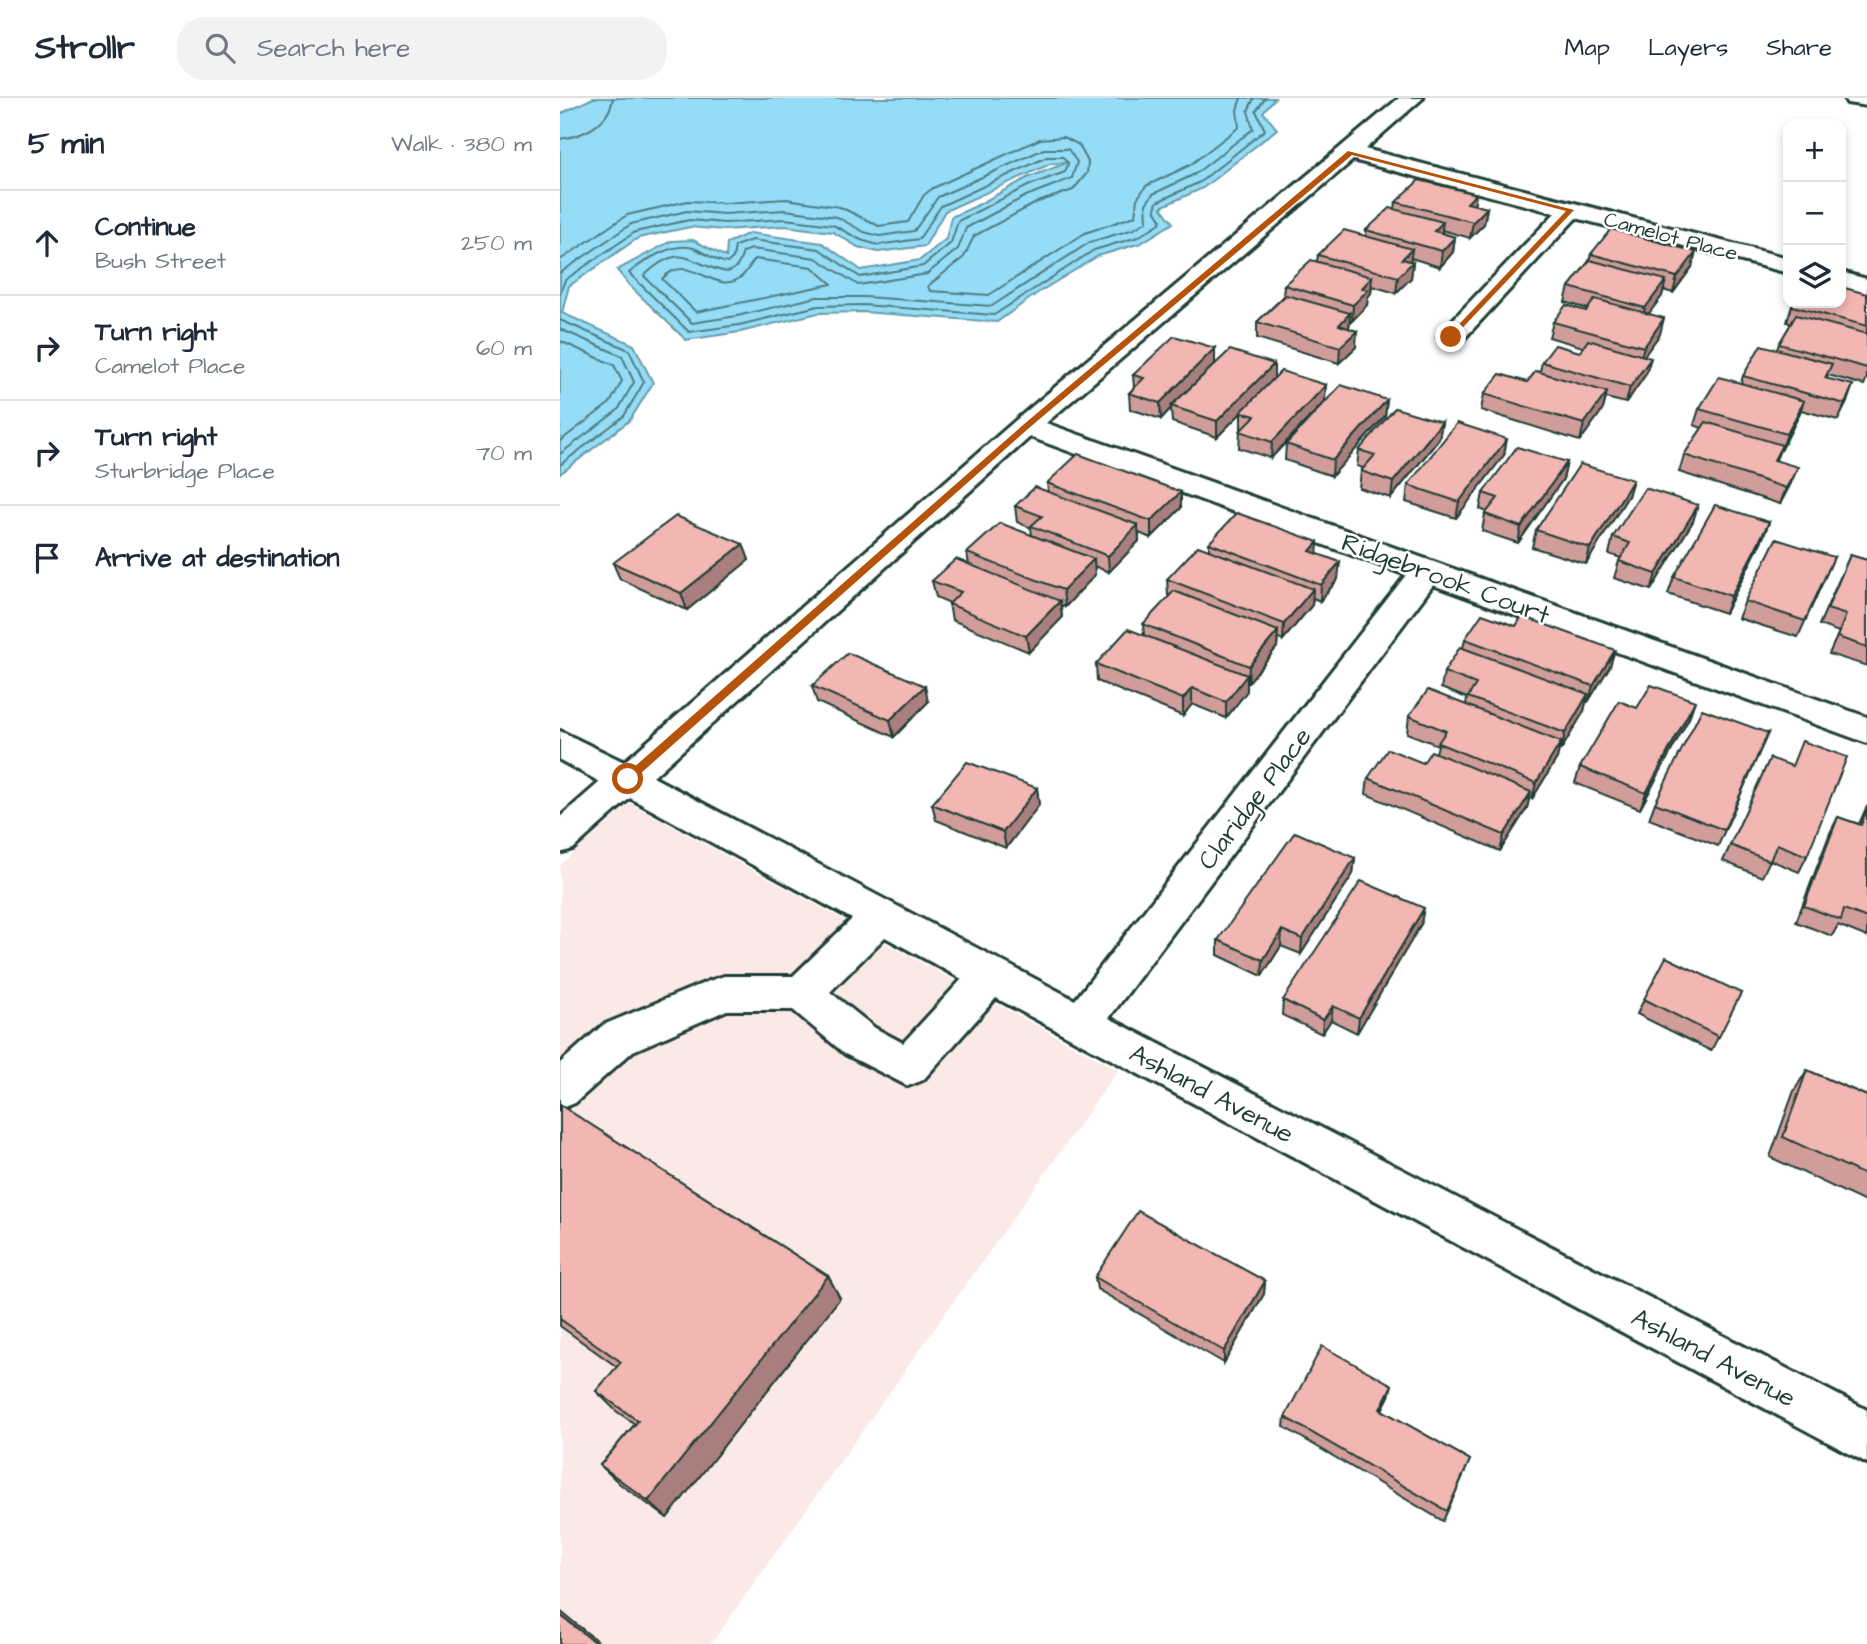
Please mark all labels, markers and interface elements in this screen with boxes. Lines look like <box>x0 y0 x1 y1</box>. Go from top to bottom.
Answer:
search box <box>177 17 667 80</box>
text: Strollr <box>35 25 135 71</box>
icon: search <box>201 29 239 67</box>
text: Search here <box>257 30 410 66</box>
text: Map <box>1565 31 1610 65</box>
text: Layers <box>1648 31 1728 65</box>
text: Share <box>1766 31 1832 65</box>
map controls <box>1783 119 1846 308</box>
button: + <box>1783 119 1846 182</box>
text: 5 min <box>28 123 104 165</box>
text: Walk · 380 m <box>391 128 532 160</box>
button: − <box>1783 182 1846 245</box>
street label: Camelot Place <box>1601 205 1741 268</box>
text: Continue <box>95 209 196 245</box>
icon: ahead <box>28 224 66 262</box>
text: 250 m <box>461 227 532 259</box>
text: Bush Street <box>95 245 226 277</box>
button: layers <box>1783 245 1846 308</box>
text: Turn right <box>95 314 217 350</box>
route end <box>1435 321 1466 352</box>
icon: right <box>28 329 66 367</box>
text: 60 m <box>476 332 532 364</box>
text: Camelot Place <box>95 350 245 382</box>
text: Turn right <box>95 419 217 455</box>
icon: right <box>28 434 66 472</box>
text: 70 m <box>476 437 532 469</box>
text: Sturbridge Place <box>95 455 275 487</box>
street label: Ridgebrook Court <box>1336 525 1555 635</box>
icon: arrive <box>28 539 66 577</box>
text: Arrive at destination <box>95 540 340 576</box>
street label: Claridge Place <box>1189 720 1322 878</box>
route start <box>612 763 643 794</box>
street label: Ashland Avenue <box>1123 1035 1300 1152</box>
street label: Ashland Avenue <box>1625 1299 1802 1416</box>

